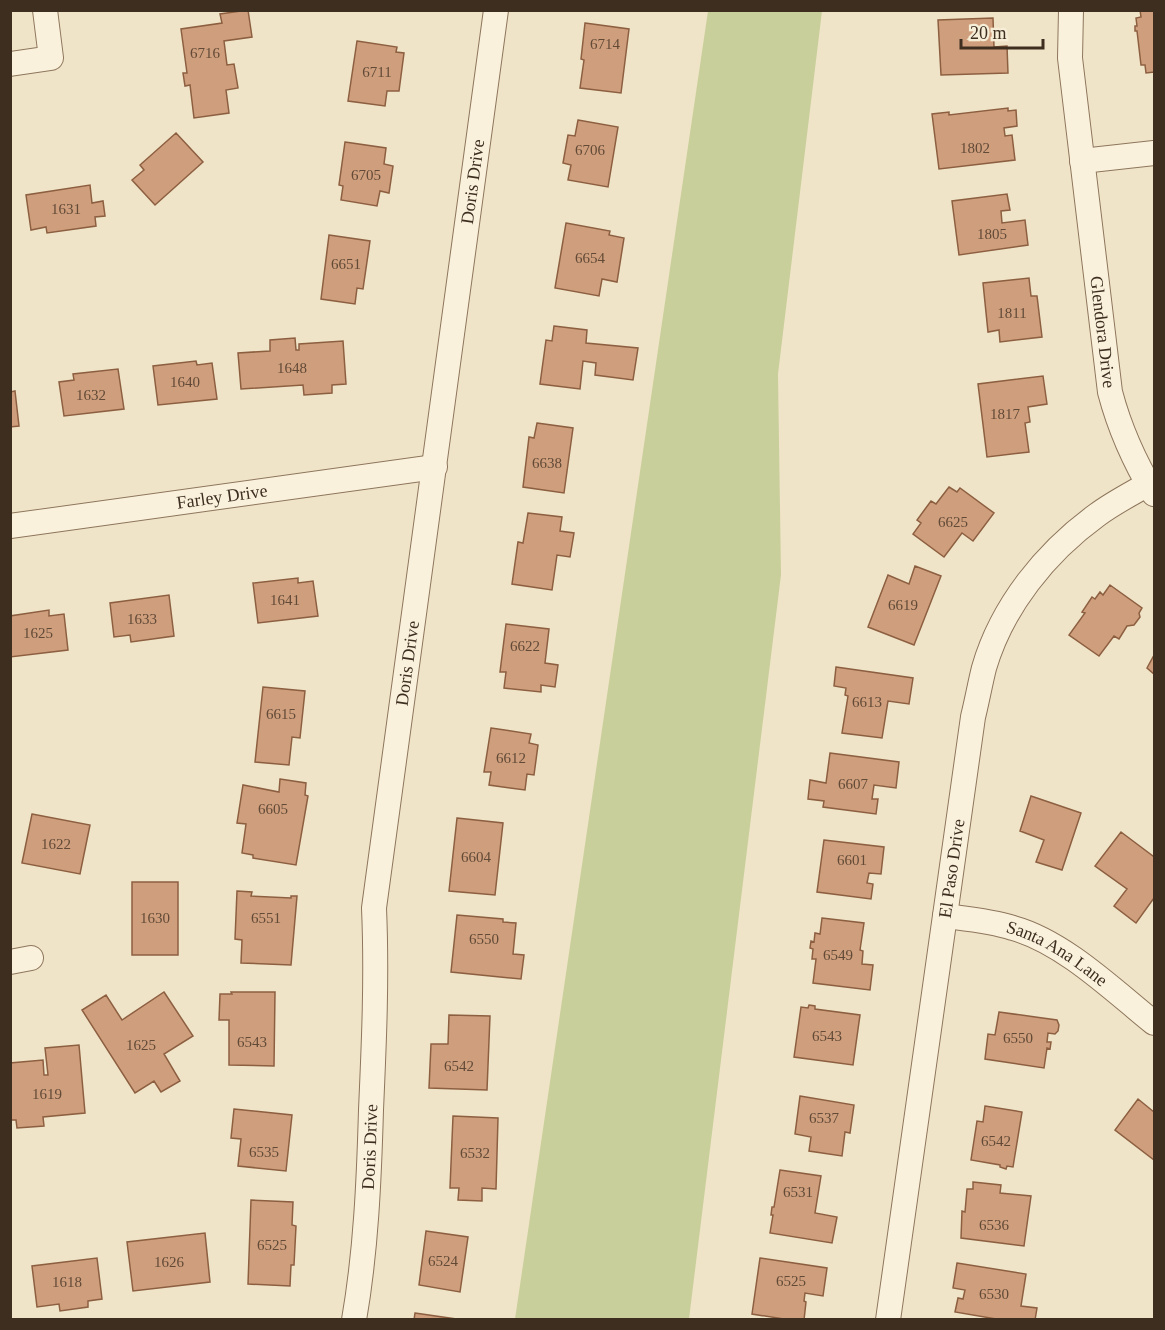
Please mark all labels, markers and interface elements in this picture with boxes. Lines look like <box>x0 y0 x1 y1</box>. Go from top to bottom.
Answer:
scale bar <box>961 12 1044 50</box>
text: 20 m <box>970 23 1007 43</box>
house number: 6714 <box>590 36 621 52</box>
house number: 6716 <box>190 45 221 61</box>
house number: 6711 <box>362 64 392 80</box>
street label: Doris Drive <box>457 138 488 225</box>
house number: 1802 <box>960 140 990 156</box>
house number: 6706 <box>575 142 606 158</box>
house number: 6705 <box>351 167 381 183</box>
house number: 1631 <box>51 201 81 217</box>
house number: 1805 <box>977 226 1007 242</box>
house number: 6654 <box>575 250 606 266</box>
house number: 6651 <box>331 256 361 272</box>
street label: Glendora Drive <box>1086 275 1119 389</box>
house number: 1811 <box>997 305 1027 321</box>
house number: 1648 <box>277 360 307 376</box>
house number: 1640 <box>170 374 200 390</box>
house number: 1632 <box>76 387 106 403</box>
house number: 1817 <box>990 406 1021 422</box>
house number: 6638 <box>532 455 562 471</box>
street label: Farley Drive <box>175 480 269 513</box>
house number: 6625 <box>938 514 968 530</box>
house number: 1641 <box>270 592 300 608</box>
house number: 6619 <box>888 597 918 613</box>
house number: 1633 <box>127 611 157 627</box>
street label: Doris Drive <box>392 619 423 707</box>
house number: 1625 <box>23 625 53 641</box>
house number: 6622 <box>510 638 540 654</box>
house number: 6613 <box>852 694 882 710</box>
house number: 6615 <box>266 706 296 722</box>
house number: 6612 <box>496 750 526 766</box>
house number: 6607 <box>838 776 869 792</box>
house number: 6605 <box>258 801 288 817</box>
street label: El Paso Drive <box>935 818 969 919</box>
house number: 1622 <box>41 836 71 852</box>
house number: 6604 <box>461 849 492 865</box>
house number: 6601 <box>837 852 867 868</box>
house number: 1630 <box>140 910 170 926</box>
house number: 6551 <box>251 910 281 926</box>
street label: Santa Ana Lane <box>1004 917 1112 990</box>
house number: 6550 <box>469 931 499 947</box>
house number: 6549 <box>823 947 853 963</box>
house number: 6543 <box>812 1028 842 1044</box>
house number: 6550 <box>1003 1030 1033 1046</box>
house number: 6543 <box>237 1034 267 1050</box>
house number: 1625 <box>126 1037 156 1053</box>
house number: 6542 <box>444 1058 474 1074</box>
house number: 1619 <box>32 1086 62 1102</box>
street label: Doris Drive <box>358 1104 381 1190</box>
house number: 6537 <box>809 1110 840 1126</box>
house number: 6542 <box>981 1133 1011 1149</box>
house number: 6535 <box>249 1144 279 1160</box>
house number: 6532 <box>460 1145 490 1161</box>
house number: 6531 <box>783 1184 813 1200</box>
house number: 6536 <box>979 1217 1010 1233</box>
house number: 6525 <box>257 1237 287 1253</box>
house number: 6524 <box>428 1253 459 1269</box>
house number: 1626 <box>154 1254 185 1270</box>
house number: 6525 <box>776 1273 806 1289</box>
house number: 1618 <box>52 1274 82 1290</box>
house number: 6530 <box>979 1286 1009 1302</box>

